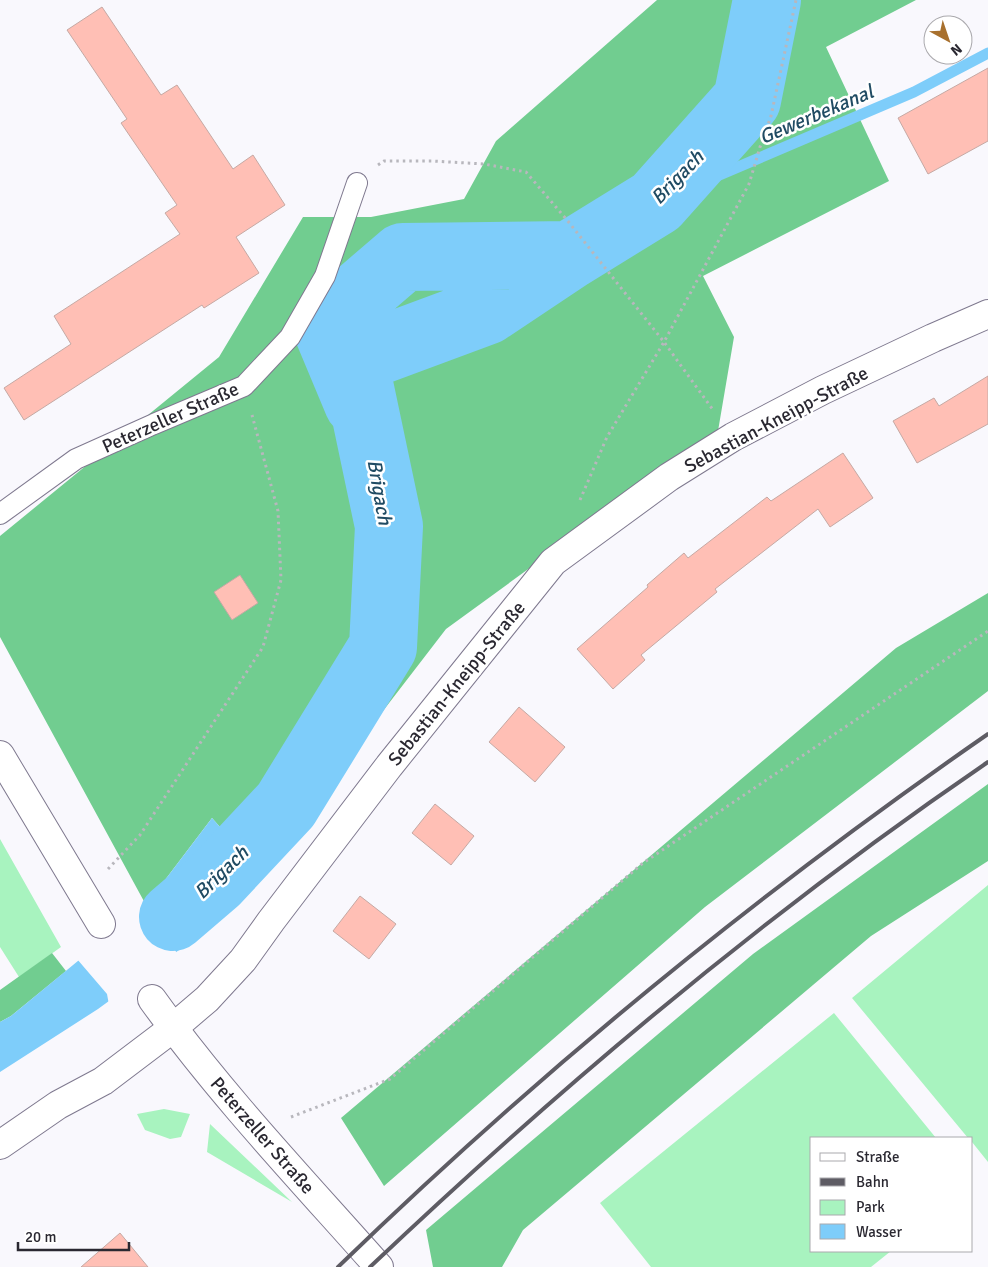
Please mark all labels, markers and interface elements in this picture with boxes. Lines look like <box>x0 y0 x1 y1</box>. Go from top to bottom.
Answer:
north arrow <box>923 15 973 65</box>
text: N <box>947 40 965 59</box>
water label: Gewerbekanal <box>755 78 879 150</box>
water label: Brigach <box>645 144 710 210</box>
street label: Sebastian-Kneipp-Straße <box>680 361 873 479</box>
street label: Peterzeller Straße <box>98 377 243 459</box>
water label: Brigach <box>361 457 398 528</box>
street label: Sebastian-Kneipp-Straße <box>383 596 531 771</box>
water label: Brigach <box>189 840 255 904</box>
street label: Peterzeller Straße <box>205 1072 320 1199</box>
legend <box>810 1137 973 1252</box>
text: Straße <box>856 1148 900 1166</box>
text: Bahn <box>856 1173 889 1191</box>
text: Park <box>856 1198 885 1216</box>
scale bar <box>18 1220 129 1252</box>
text: Wasser <box>856 1223 902 1241</box>
text: 20 m <box>25 1228 56 1246</box>

